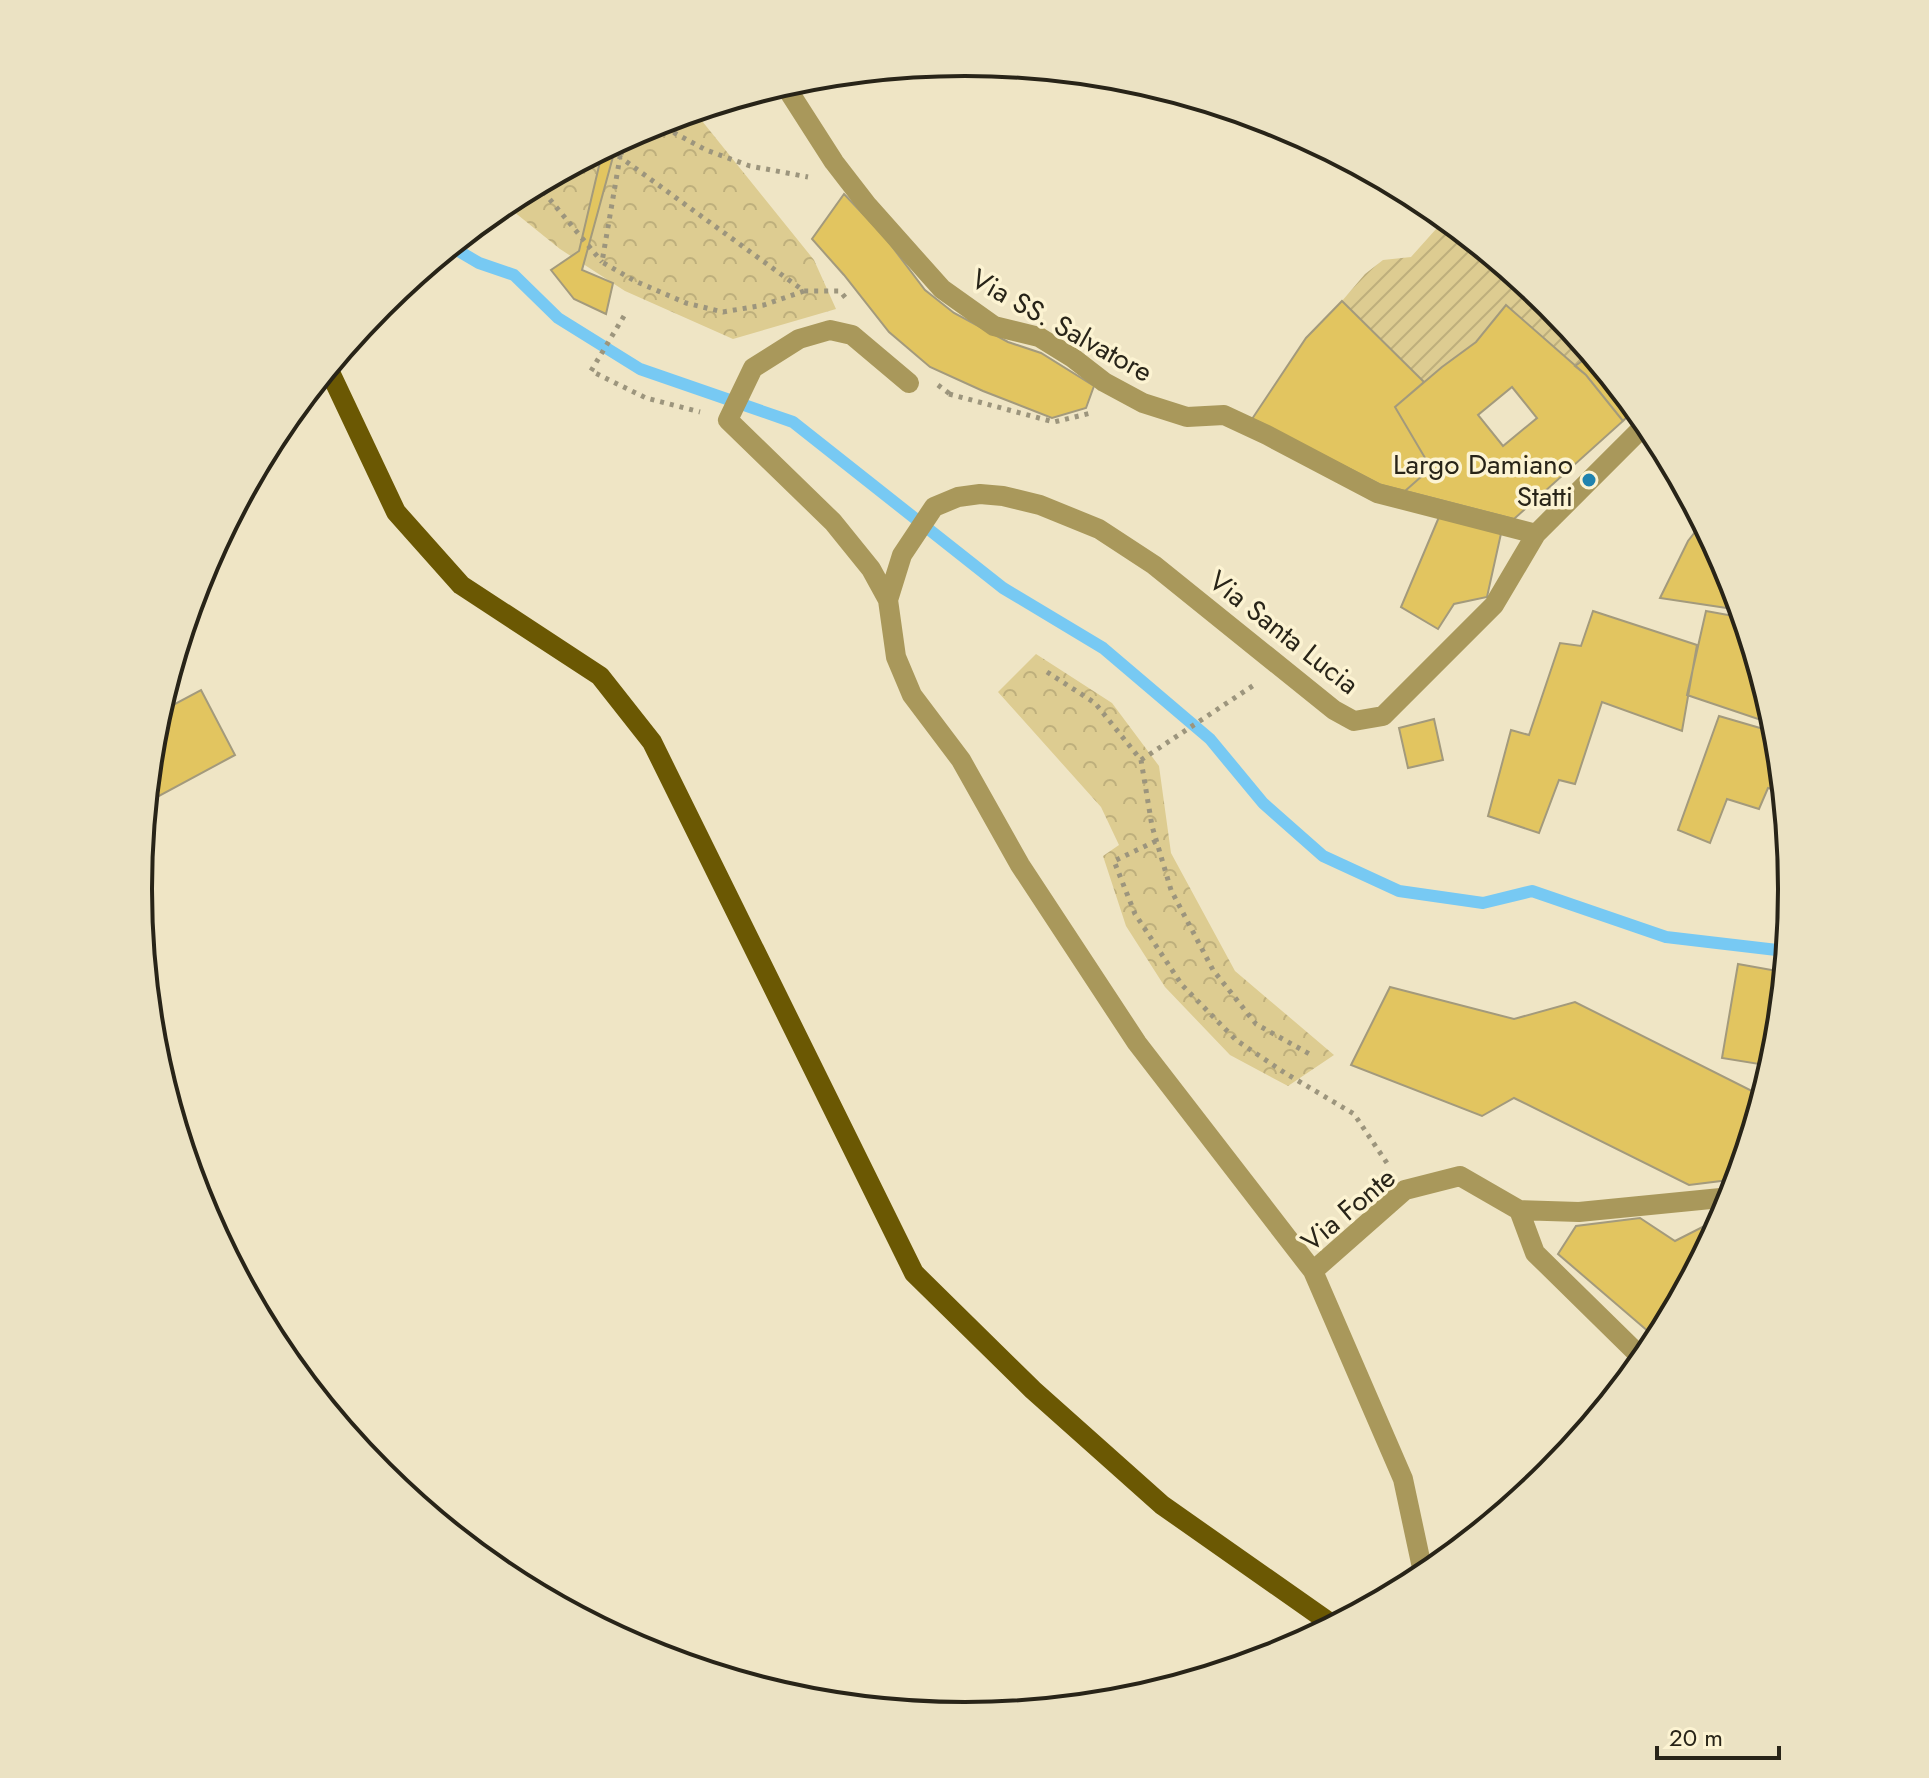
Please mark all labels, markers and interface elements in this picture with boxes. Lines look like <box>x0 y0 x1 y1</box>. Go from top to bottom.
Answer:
street label: Via SS. Salvatore <box>964 259 1160 392</box>
place label: Largo Damiano Statti <box>1393 444 1573 517</box>
marker: Largo Damiano Statti <box>1580 471 1598 489</box>
street label: Via Santa Lucia <box>1200 561 1367 704</box>
street label: Via Fonte <box>1292 1158 1404 1261</box>
scale bar <box>1657 1710 1779 1760</box>
text: 20 m <box>1669 1720 1723 1755</box>

